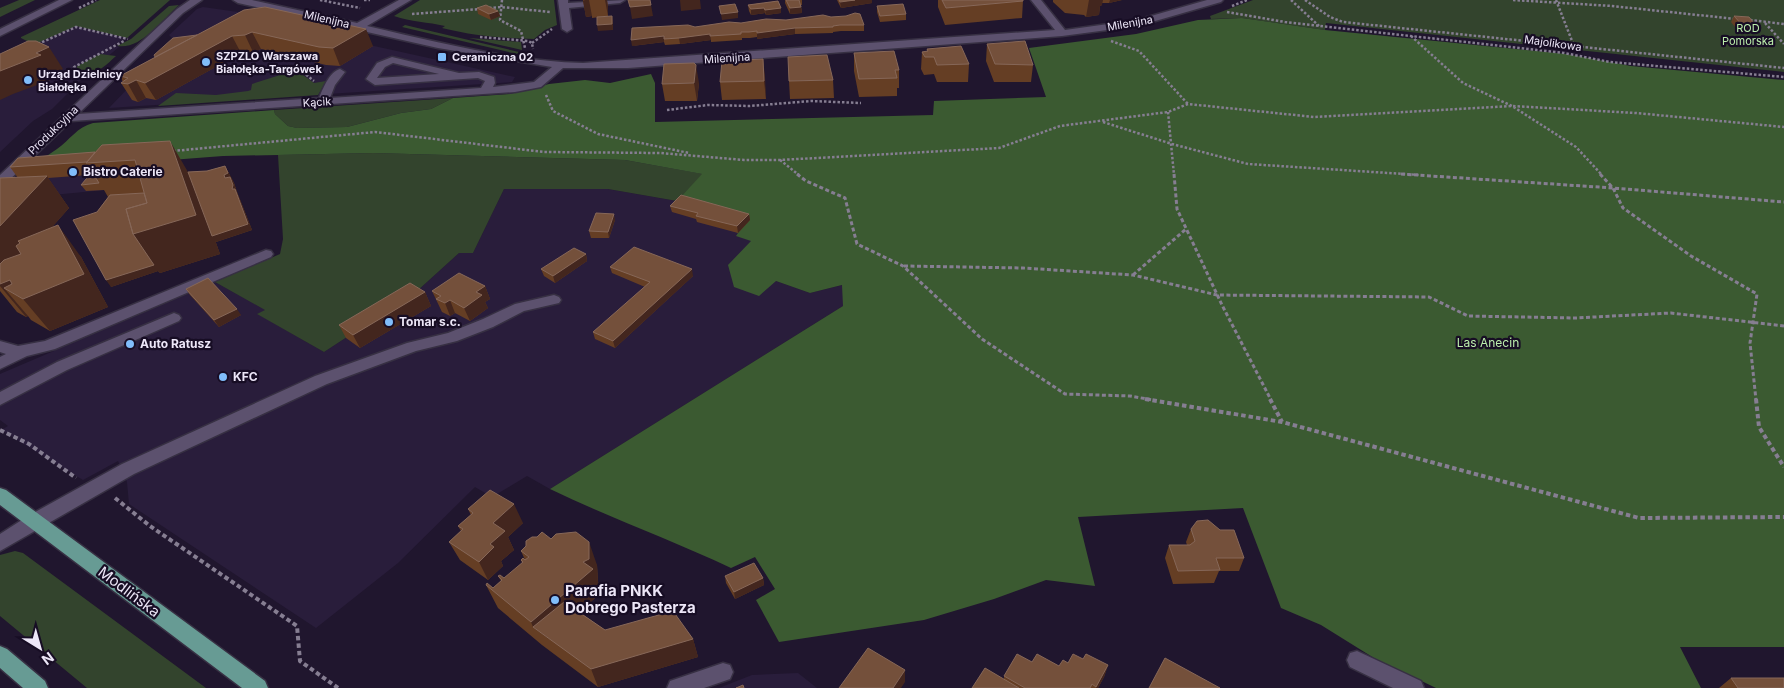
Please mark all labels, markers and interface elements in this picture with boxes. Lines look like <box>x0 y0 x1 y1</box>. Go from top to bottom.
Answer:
street label: Milenijna <box>303 7 351 31</box>
street label: Milenijna <box>1106 12 1154 34</box>
park label: ROD Pomorska <box>1722 21 1774 48</box>
street label: Majolikowa <box>1523 32 1583 54</box>
place label: SZPZLO Warszawa Białołęka-Targówek <box>216 49 322 76</box>
street label: Milenijna <box>703 49 751 67</box>
place label: Ceramiczna 02 <box>452 50 533 64</box>
marker: Ceramiczna 02 <box>436 51 448 63</box>
marker: SZPZLO Warszawa Białołęka-Targówek <box>200 56 212 68</box>
place label: Urząd Dzielnicy Białołęka <box>38 67 123 94</box>
marker: Urząd Dzielnicy Białołęka <box>22 74 34 86</box>
street label: Kącik <box>302 94 332 110</box>
street label: Produkcyjna <box>25 103 81 157</box>
place label: Bistro Caterie <box>83 164 163 179</box>
marker: Bistro Caterie <box>67 166 79 178</box>
place label: Tomar s.c. <box>399 314 461 329</box>
marker: Tomar s.c. <box>383 316 395 328</box>
park label: Las Anecin <box>1457 335 1519 350</box>
place label: Auto Ratusz <box>140 336 211 351</box>
marker: Auto Ratusz <box>124 338 136 350</box>
place label: KFC <box>233 369 258 384</box>
marker: KFC <box>217 371 229 383</box>
street label: Modlińska <box>95 562 164 621</box>
place label: Parafia PNKK Dobrego Pasterza <box>565 581 696 617</box>
marker: Parafia PNKK Dobrego Pasterza <box>549 594 561 606</box>
north arrow <box>15 623 65 673</box>
text: N <box>39 649 58 669</box>

